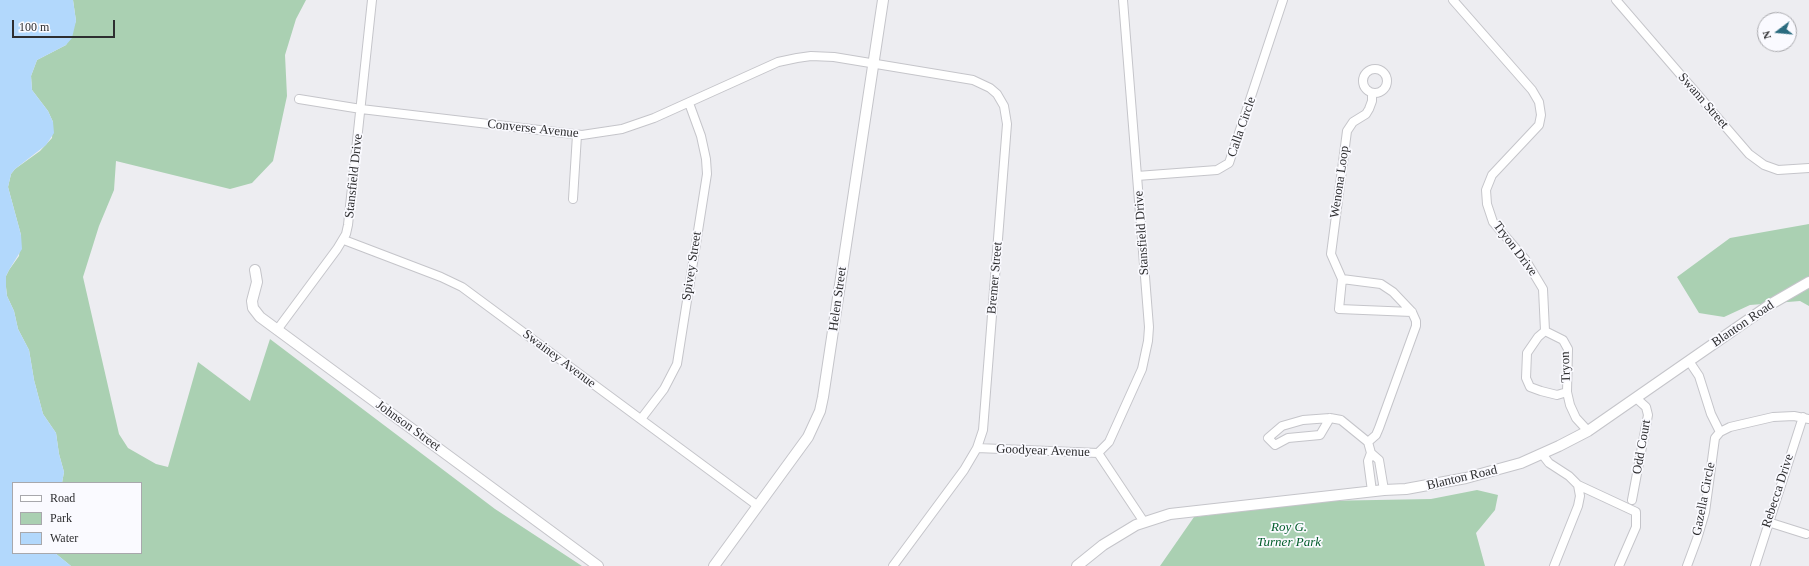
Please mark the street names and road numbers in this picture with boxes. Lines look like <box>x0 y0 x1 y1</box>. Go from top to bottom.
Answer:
street label: Swann Street <box>1674 70 1732 132</box>
street label: Calla Circle <box>1224 95 1260 159</box>
street label: Converse Avenue <box>487 116 579 142</box>
street label: Stansfield Drive <box>342 133 366 219</box>
street label: Wenona Loop <box>1327 145 1353 219</box>
street label: Stansfield Drive <box>1131 190 1153 276</box>
street label: Tryon Drive <box>1489 219 1541 279</box>
street label: Spivey Street <box>679 230 705 302</box>
street label: Bremer Street <box>984 241 1006 315</box>
street label: Helen Street <box>826 266 850 332</box>
street label: Blanton Road <box>1709 297 1777 351</box>
street label: Swainey Avenue <box>519 326 599 392</box>
street label: Tryon <box>1558 351 1574 383</box>
street label: Johnson Street <box>373 397 443 455</box>
street label: Odd Court <box>1630 418 1654 476</box>
street label: Goodyear Avenue <box>996 442 1090 460</box>
street label: Rebecca Drive <box>1759 452 1797 530</box>
street label: Gazella Circle <box>1689 461 1719 537</box>
street label: Blanton Road <box>1425 462 1499 494</box>

